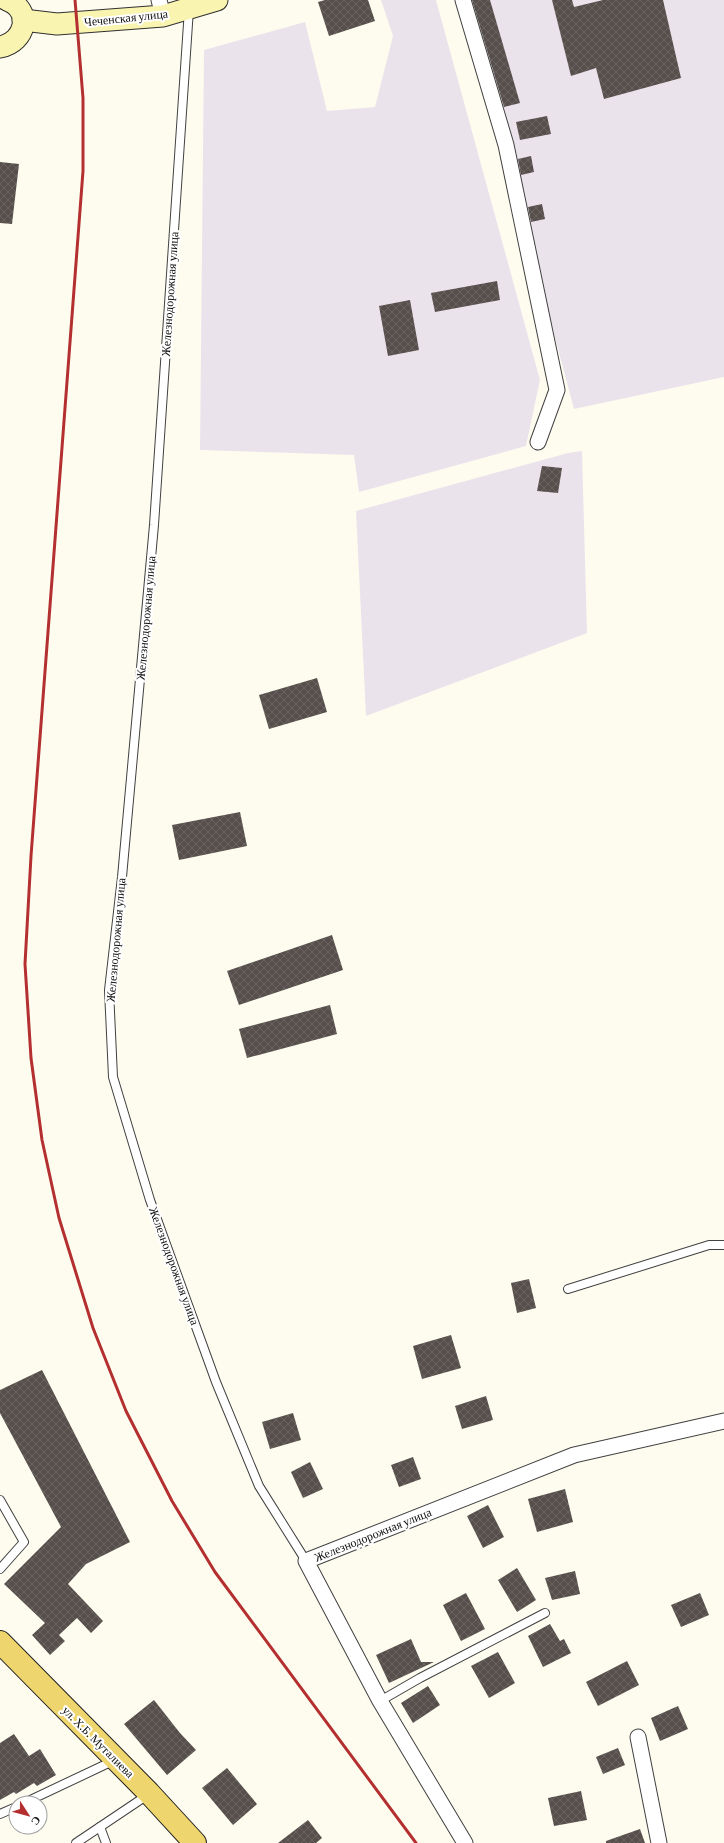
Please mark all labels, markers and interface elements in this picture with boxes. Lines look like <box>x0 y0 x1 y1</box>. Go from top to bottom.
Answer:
street label: Чеченская улица <box>83 7 169 29</box>
street label: Железнодорожная улица <box>159 230 181 357</box>
street label: Железнодорожная улица <box>134 554 158 681</box>
street label: Железнодорожная улица <box>104 876 128 1003</box>
street label: Железнодорожная улица <box>146 1205 202 1328</box>
street label: Железнодорожная улица <box>312 1505 434 1565</box>
street label: ул. Х.Б. Муталиева <box>59 1703 137 1781</box>
north arrow <box>8 1795 48 1835</box>
text: С <box>29 1814 43 1828</box>

